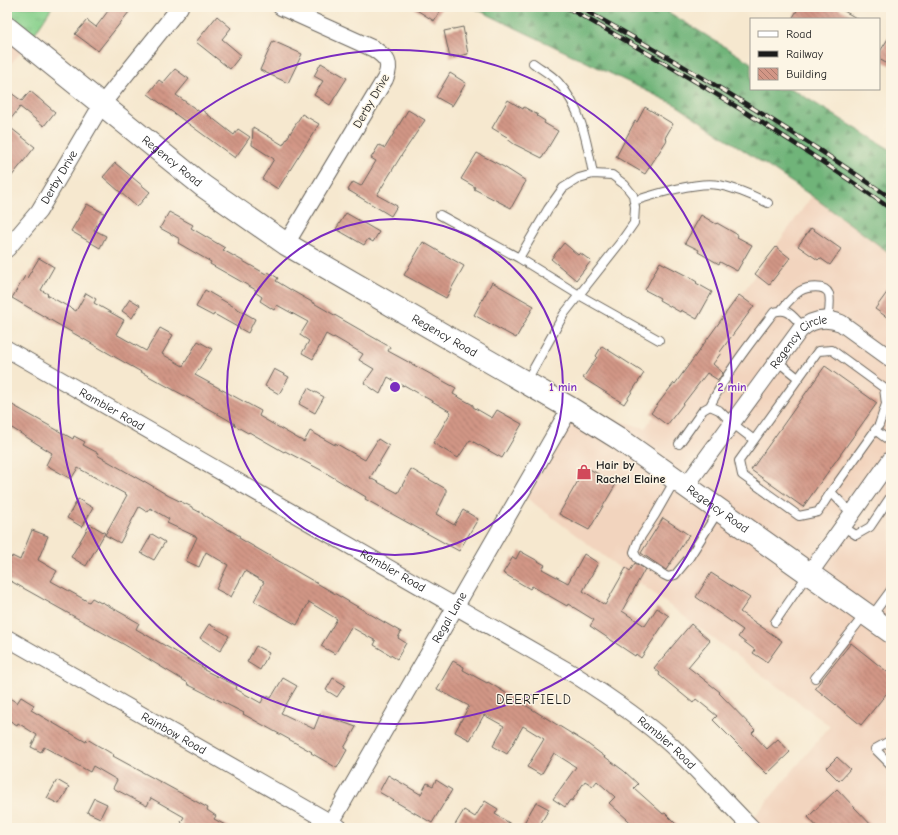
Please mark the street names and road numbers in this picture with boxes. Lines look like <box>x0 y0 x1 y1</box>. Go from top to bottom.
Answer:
street label: Derby Drive <box>350 72 392 130</box>
street label: Regency Road <box>139 133 205 189</box>
street label: Derby Drive <box>38 148 80 207</box>
street label: Regency Road <box>409 311 480 360</box>
street label: Regency Circle <box>767 313 827 372</box>
street label: Rambler Road <box>77 385 147 433</box>
street label: Regency Road <box>684 482 752 536</box>
street label: Rambler Road <box>358 546 428 595</box>
street label: Regal Lane <box>429 589 470 646</box>
street label: Rainbow Road <box>139 709 209 757</box>
street label: Rambler Road <box>635 713 699 772</box>

